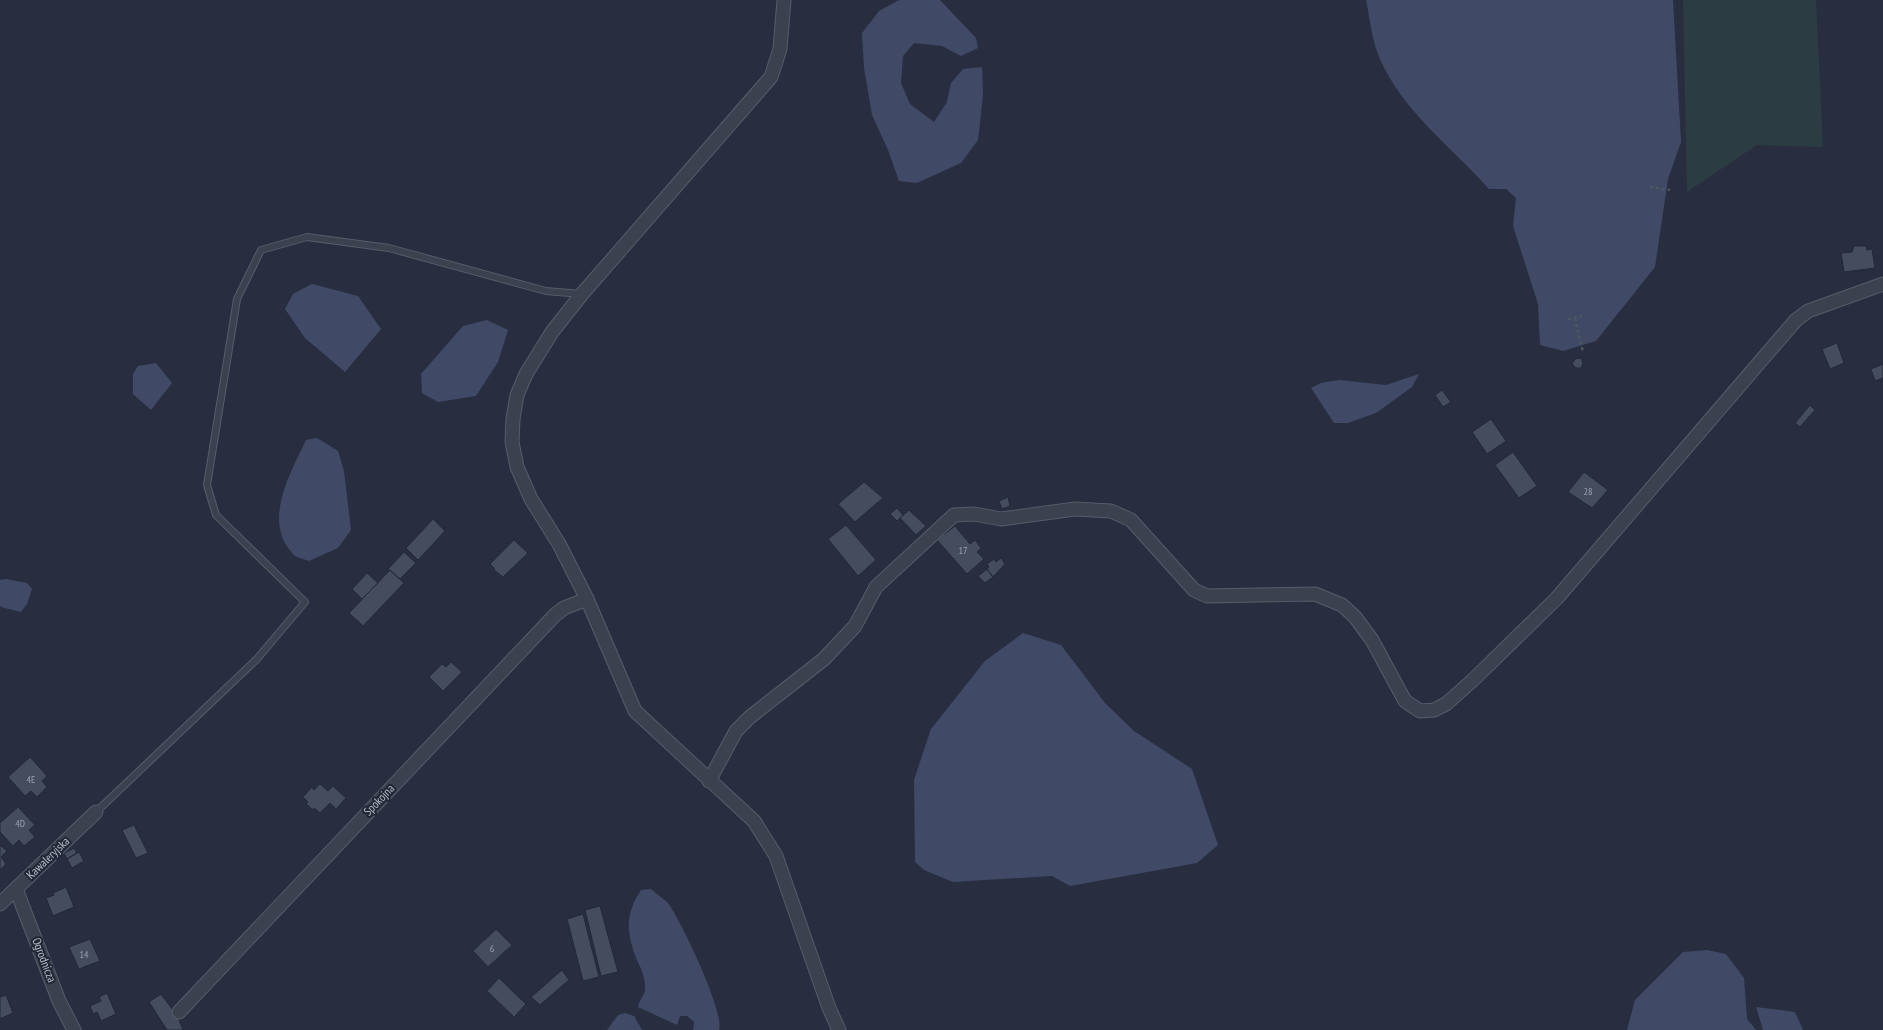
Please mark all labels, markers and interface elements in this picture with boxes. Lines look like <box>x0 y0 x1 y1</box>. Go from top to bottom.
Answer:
house number: 28 <box>1584 485 1593 498</box>
house number: 17 <box>959 544 968 557</box>
house number: 4E <box>27 773 35 786</box>
street label: Spokojna <box>360 781 397 819</box>
house number: 4D <box>15 817 25 830</box>
street label: Kawaleryjska <box>23 833 72 882</box>
street label: Ogrodnicza <box>29 935 60 984</box>
house number: 6 <box>490 942 495 955</box>
house number: 14 <box>80 948 89 961</box>

